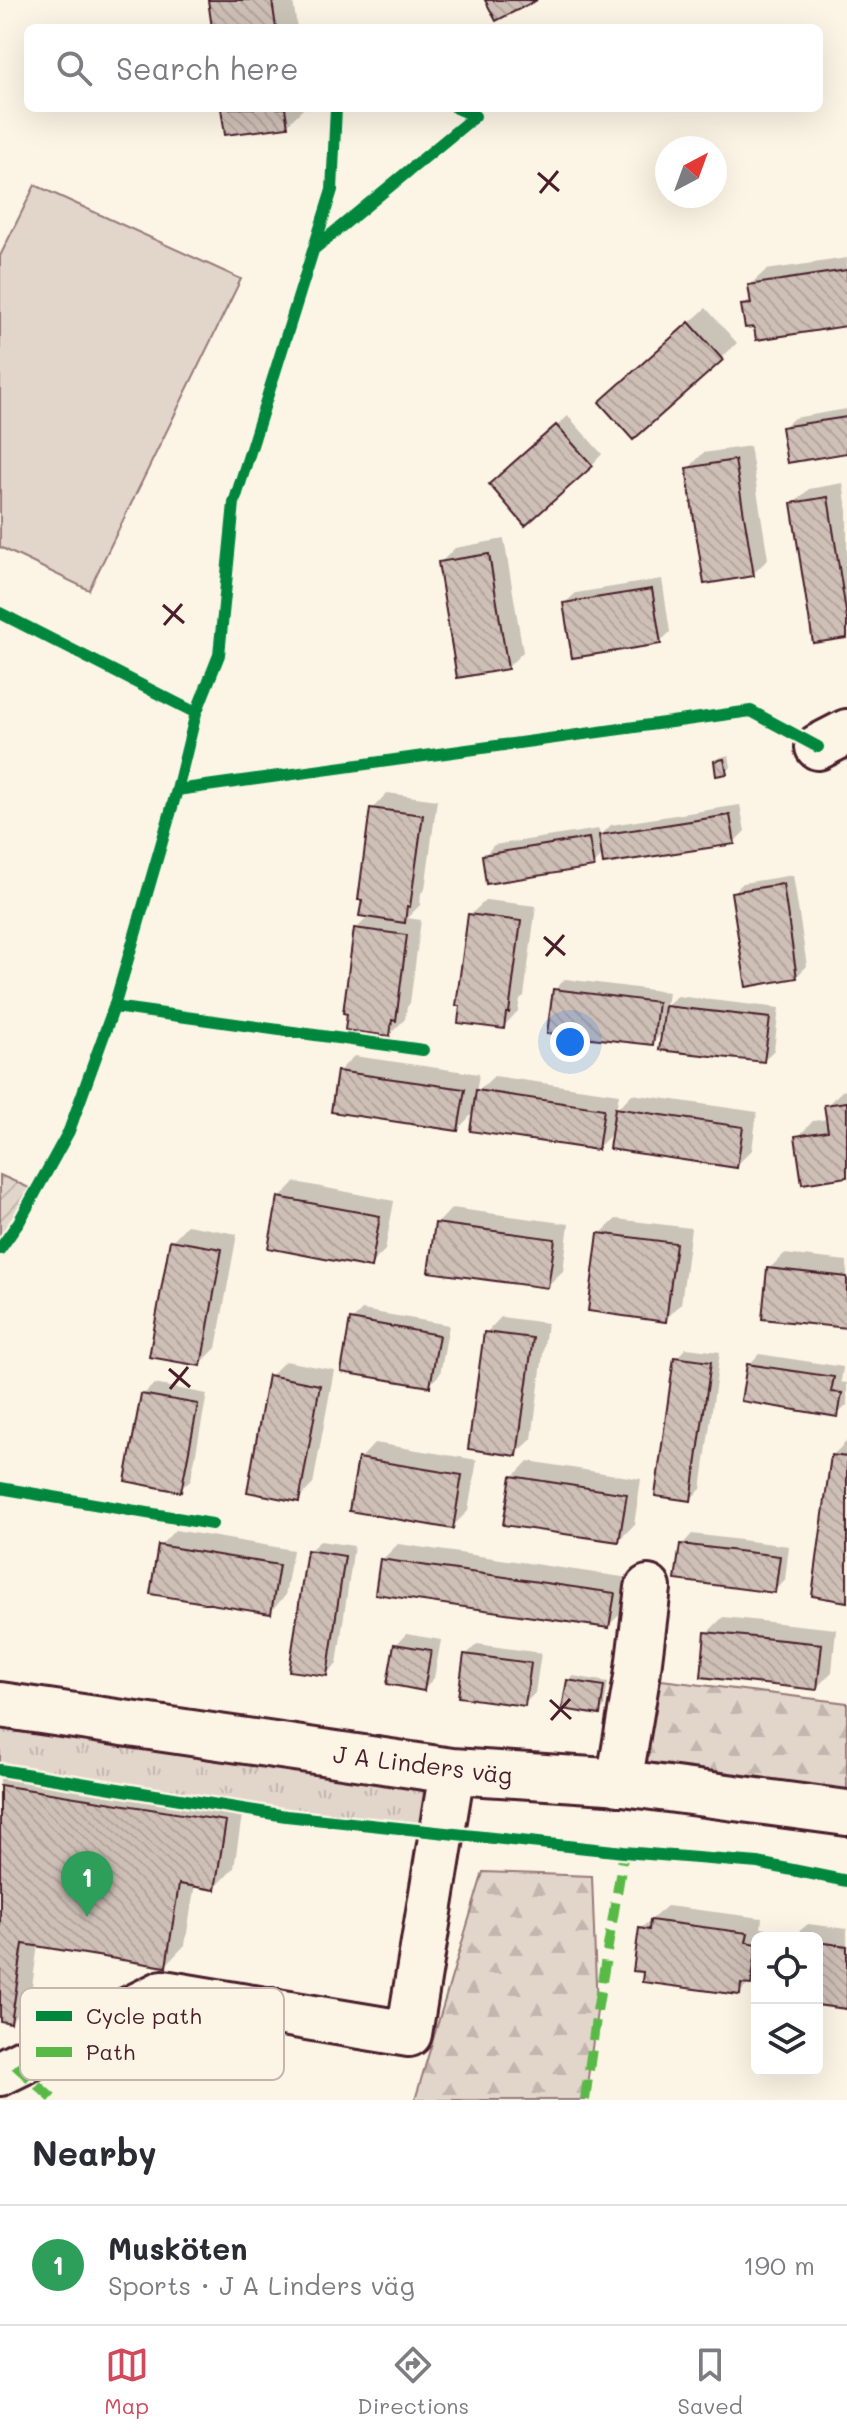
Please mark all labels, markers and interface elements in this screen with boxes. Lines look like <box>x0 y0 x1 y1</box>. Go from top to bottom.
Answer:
search box <box>24 24 823 112</box>
icon: search <box>52 46 96 90</box>
text: Search here <box>116 48 299 88</box>
north arrow <box>655 136 727 208</box>
your location <box>550 1022 590 1062</box>
street label: J A Linders väg <box>332 1738 514 1790</box>
pin: 1 <box>61 1851 113 1917</box>
map controls <box>751 1932 823 2076</box>
button: locate <box>751 1932 823 2004</box>
legend <box>20 1988 284 2080</box>
text: Cycle path <box>86 2001 202 2030</box>
button: layers <box>751 2004 823 2076</box>
text: Path <box>86 2037 135 2066</box>
text: Nearby <box>32 2130 157 2175</box>
text: Musköten <box>108 2228 247 2268</box>
text: 1 <box>52 2248 64 2282</box>
text: 190 m <box>743 2248 815 2282</box>
text: Sports · J A Linders väg <box>108 2268 415 2302</box>
tab: Map <box>104 2343 149 2420</box>
tab: Directions <box>357 2343 469 2420</box>
tab: Saved <box>678 2343 743 2420</box>

